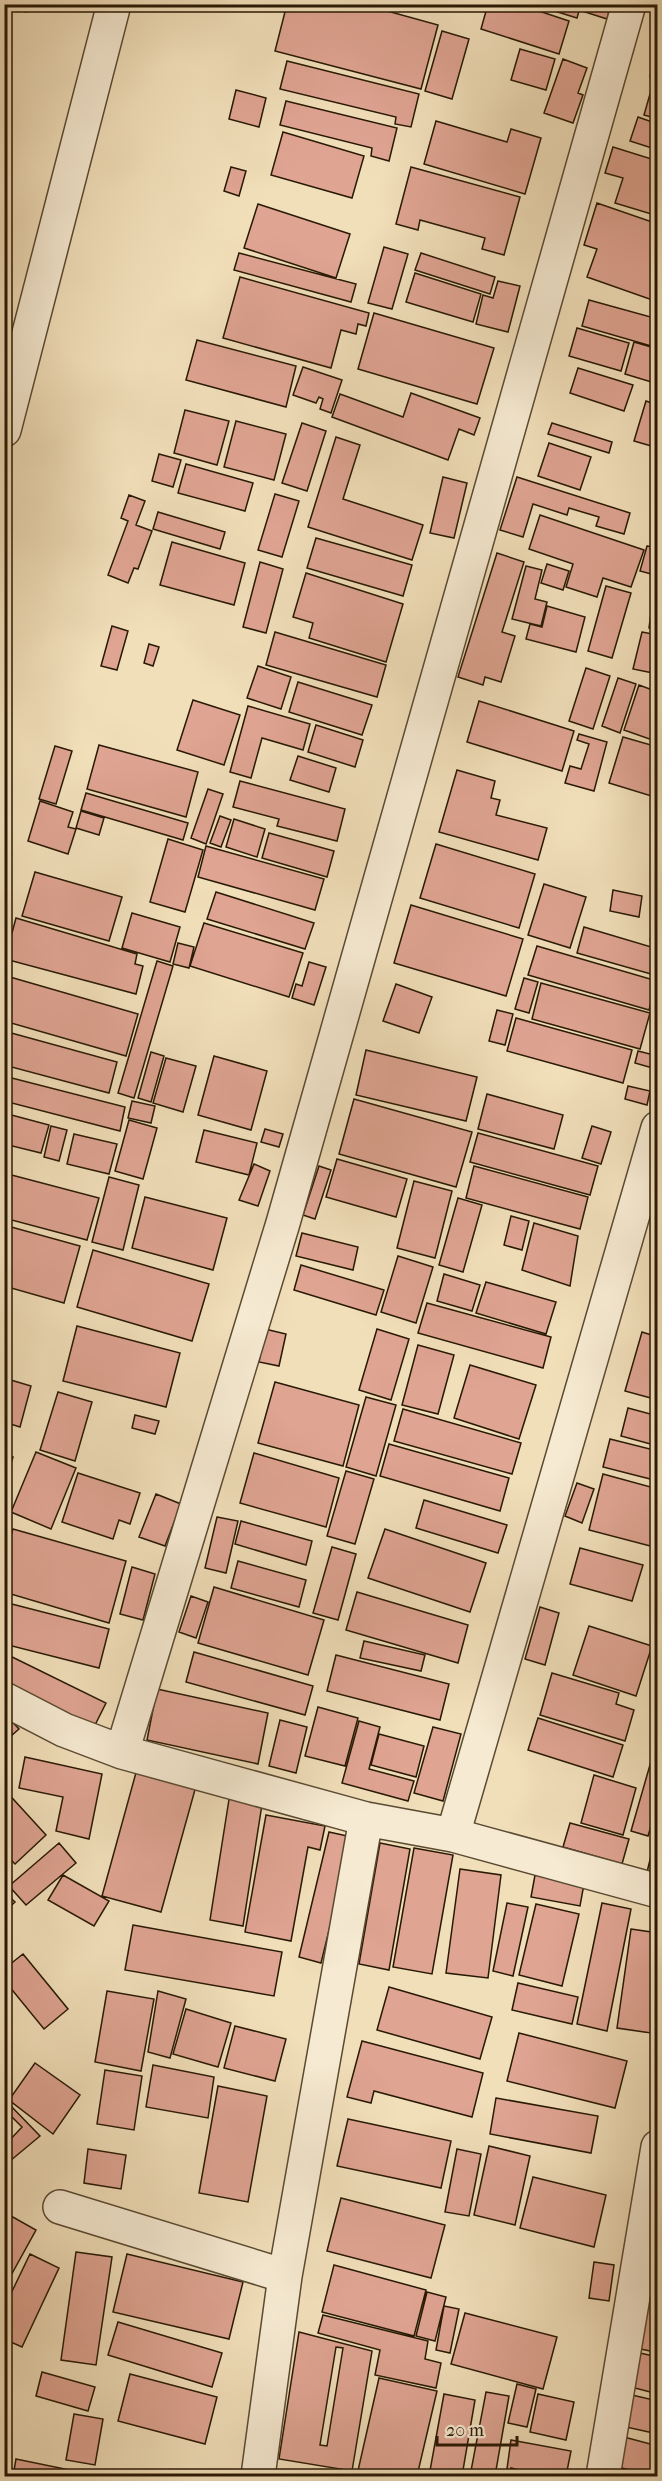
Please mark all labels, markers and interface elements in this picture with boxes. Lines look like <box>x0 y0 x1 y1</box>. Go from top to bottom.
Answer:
scale bar <box>437 2409 516 2447</box>
text: 20 m <box>446 2420 484 2441</box>

